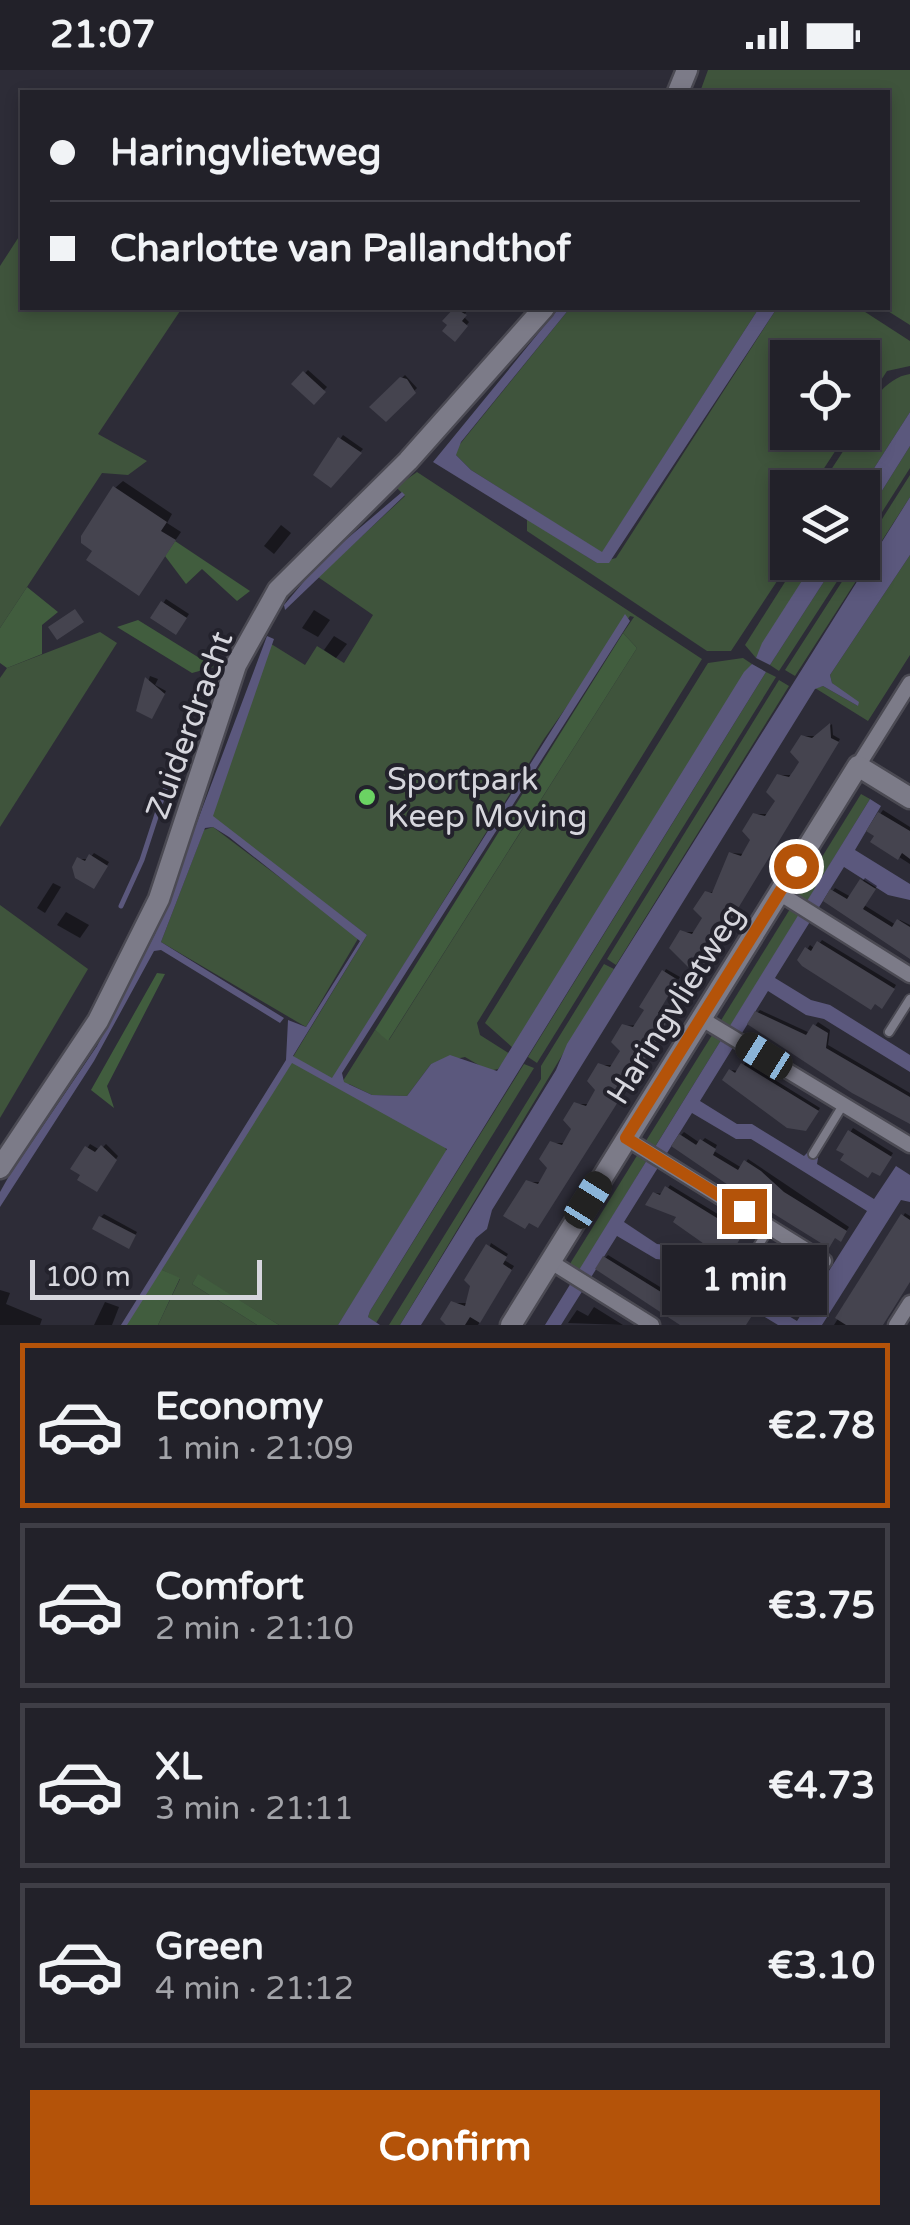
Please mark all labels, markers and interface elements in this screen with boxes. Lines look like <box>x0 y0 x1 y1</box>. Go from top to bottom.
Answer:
text: 21:07 <box>50 12 155 58</box>
text: Haringvlietweg <box>110 130 381 176</box>
text: Charlotte van Pallandthof <box>110 226 571 272</box>
map controls <box>770 340 880 580</box>
button: locate <box>770 340 880 450</box>
button: layers <box>770 470 880 580</box>
street label: Zuiderdracht <box>138 626 241 824</box>
place label: Sportpark Keep Moving <box>387 761 587 836</box>
marker: Sportpark Keep Moving <box>356 786 378 808</box>
route start <box>774 844 819 889</box>
street label: Haringvlietweg <box>599 898 753 1112</box>
car <box>731 1027 797 1085</box>
car <box>559 1167 617 1233</box>
route end <box>722 1189 767 1234</box>
callout: 1 min <box>662 1246 826 1316</box>
scale bar <box>30 1255 262 1300</box>
text: 100 m <box>45 1260 131 1294</box>
text: 1 min <box>702 1261 787 1299</box>
icon: car <box>35 1381 125 1471</box>
text: Economy <box>155 1384 323 1430</box>
text: €2.78 <box>768 1403 875 1449</box>
text: 1 min · 21:09 <box>155 1430 354 1468</box>
icon: car <box>35 1561 125 1651</box>
text: Comfort <box>155 1564 304 1610</box>
text: €3.75 <box>768 1583 875 1629</box>
text: 2 min · 21:10 <box>155 1610 354 1648</box>
icon: car <box>35 1741 125 1831</box>
text: XL <box>155 1744 202 1790</box>
text: €4.73 <box>768 1763 875 1809</box>
text: 3 min · 21:11 <box>155 1790 354 1828</box>
icon: car <box>35 1921 125 2011</box>
text: Green <box>155 1924 264 1970</box>
text: €3.10 <box>768 1943 875 1989</box>
text: 4 min · 21:12 <box>155 1970 354 2008</box>
button: Confirm <box>30 2090 880 2205</box>

